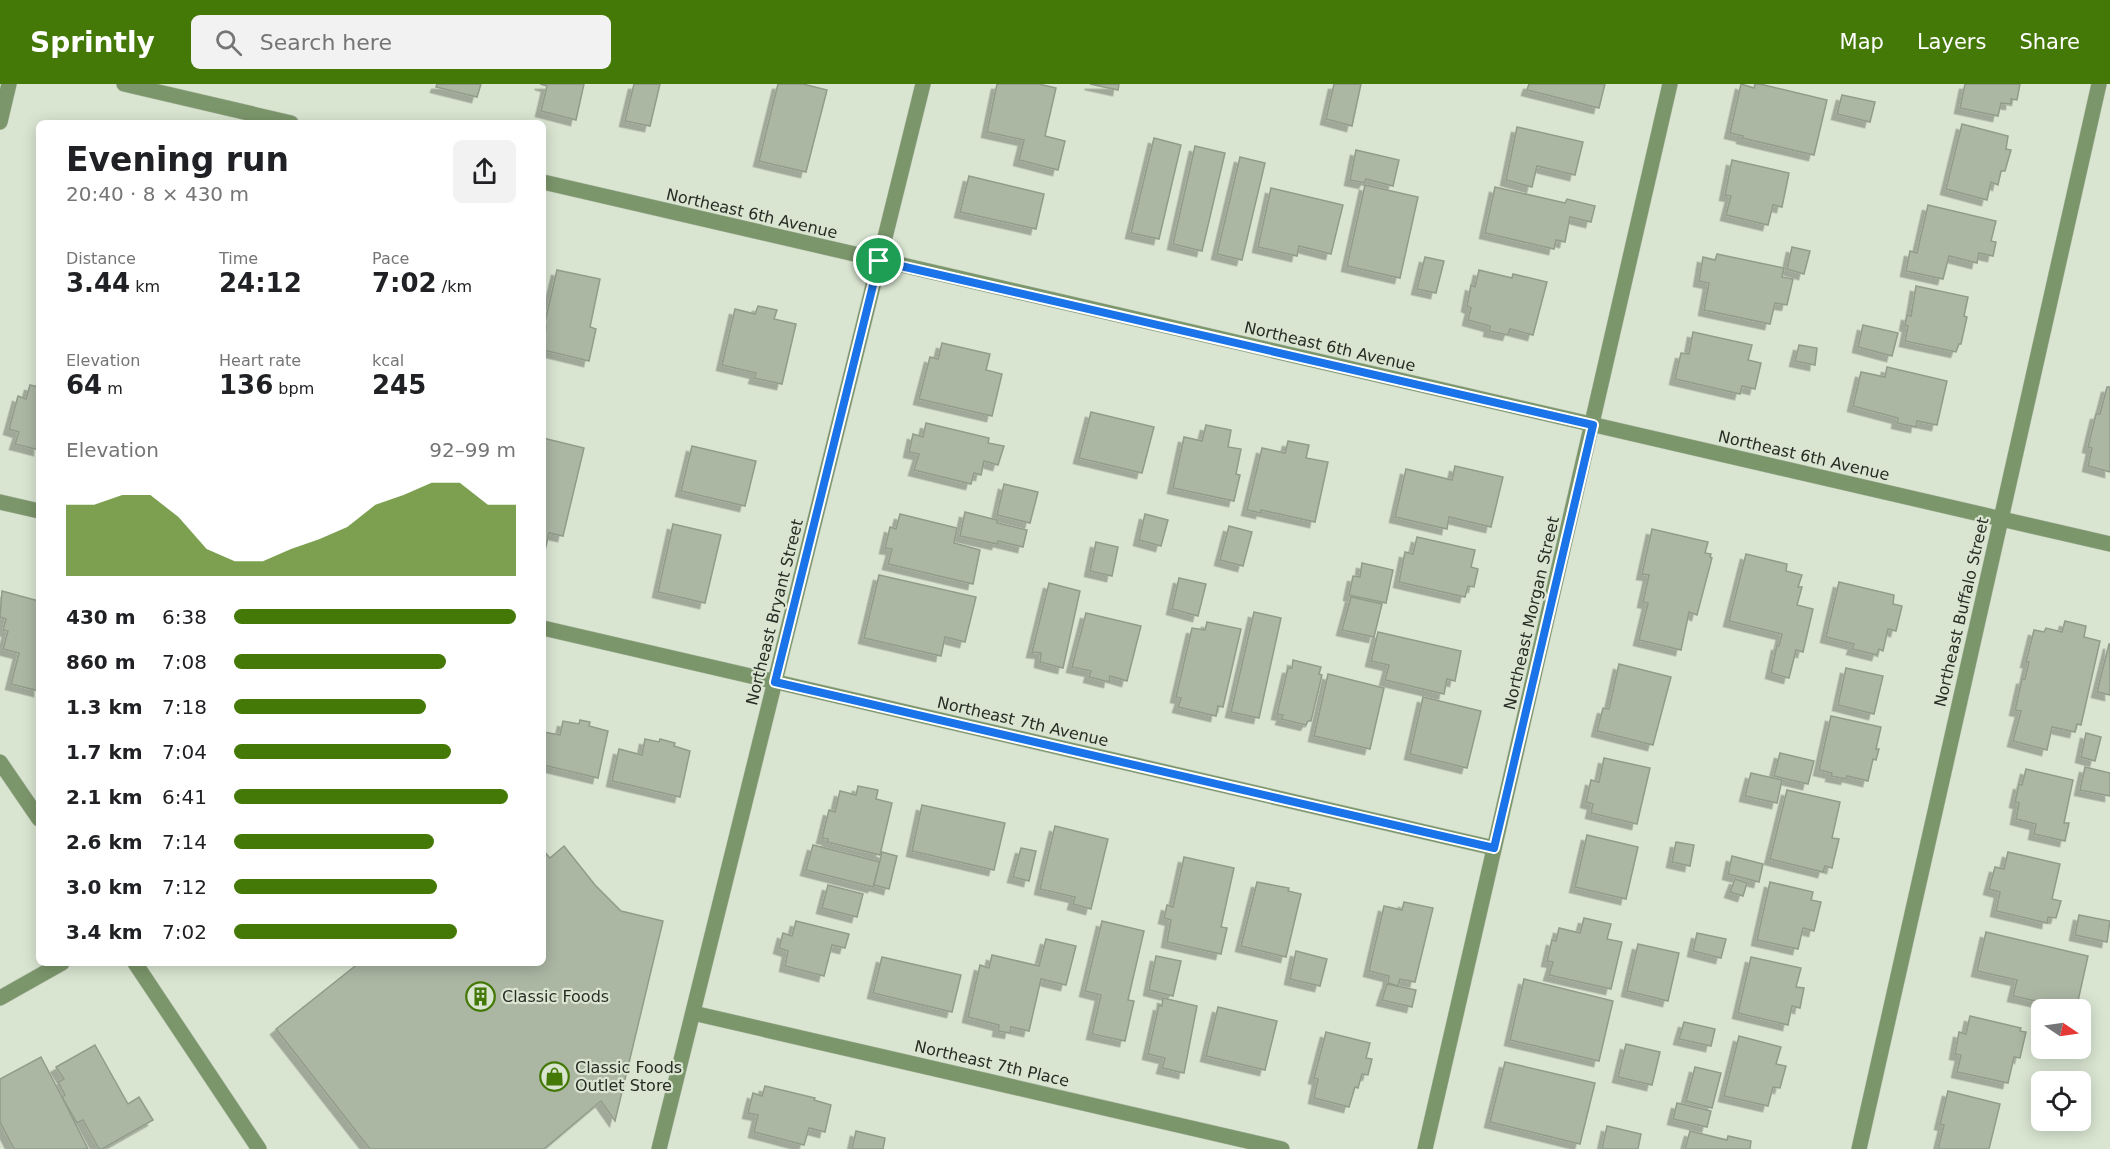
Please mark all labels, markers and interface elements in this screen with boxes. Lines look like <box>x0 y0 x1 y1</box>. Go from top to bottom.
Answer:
search box <box>191 15 611 69</box>
text: Sprintly <box>30 26 155 59</box>
icon: search <box>212 26 245 59</box>
text: Search here <box>260 30 392 55</box>
text: Map <box>1840 30 1884 54</box>
text: Layers <box>1917 30 1986 54</box>
text: Share <box>2019 30 2080 54</box>
text: Evening run <box>66 140 289 179</box>
button: share <box>453 140 516 203</box>
text: 20:40 · 8 × 430 m <box>66 182 249 206</box>
street label: Northeast 6th Avenue <box>664 185 839 242</box>
pin <box>853 235 904 286</box>
icon: arrive <box>862 244 895 277</box>
text: Distance <box>66 249 136 268</box>
text: Time <box>219 249 258 268</box>
text: Pace <box>372 249 409 268</box>
text: 3.44 <box>66 268 130 298</box>
text: 24:12 <box>219 268 302 298</box>
text: 7:02 <box>372 268 437 298</box>
text: km <box>130 277 160 296</box>
text: /km <box>437 277 472 296</box>
street label: Northeast 6th Avenue <box>1242 318 1417 375</box>
text: Elevation <box>66 351 140 370</box>
text: Heart rate <box>219 351 301 370</box>
text: kcal <box>372 351 404 370</box>
text: 64 <box>66 370 102 400</box>
text: 136 <box>219 370 273 400</box>
text: 245 <box>372 370 426 400</box>
text: m <box>102 379 123 398</box>
text: bpm <box>273 379 314 398</box>
street label: Northeast 6th Avenue <box>1716 427 1891 484</box>
text: Elevation <box>66 438 159 462</box>
text: 92–99 m <box>429 438 516 462</box>
street label: Northeast Morgan Street <box>1500 515 1563 712</box>
street label: Northeast Buffalo Street <box>1930 515 1993 709</box>
street label: Northeast Bryant Street <box>742 517 807 707</box>
text: 430 m <box>66 605 136 629</box>
text: 6:38 <box>162 605 207 629</box>
text: 860 m <box>66 650 136 674</box>
text: 7:08 <box>162 650 207 674</box>
street label: Northeast 7th Avenue <box>935 693 1110 750</box>
text: 1.3 km <box>66 695 143 719</box>
text: 7:18 <box>162 695 207 719</box>
text: 1.7 km <box>66 740 143 764</box>
text: 7:04 <box>162 740 207 764</box>
text: 2.1 km <box>66 785 143 809</box>
text: 6:41 <box>162 785 207 809</box>
text: 2.6 km <box>66 830 143 854</box>
text: 7:14 <box>162 830 207 854</box>
text: 3.0 km <box>66 875 143 899</box>
text: 7:12 <box>162 875 207 899</box>
text: 3.4 km <box>66 920 143 944</box>
text: 7:02 <box>162 920 207 944</box>
building icon: Classic Foods <box>465 980 497 1012</box>
place label: Classic Foods <box>502 987 609 1006</box>
north arrow <box>2031 999 2091 1059</box>
map controls <box>2031 999 2091 1131</box>
street label: Northeast 7th Place <box>913 1036 1071 1091</box>
place label: Classic Foods Outlet Store <box>575 1058 682 1095</box>
shop icon: Classic Foods Outlet Store <box>538 1060 570 1092</box>
button: locate <box>2031 1071 2091 1131</box>

